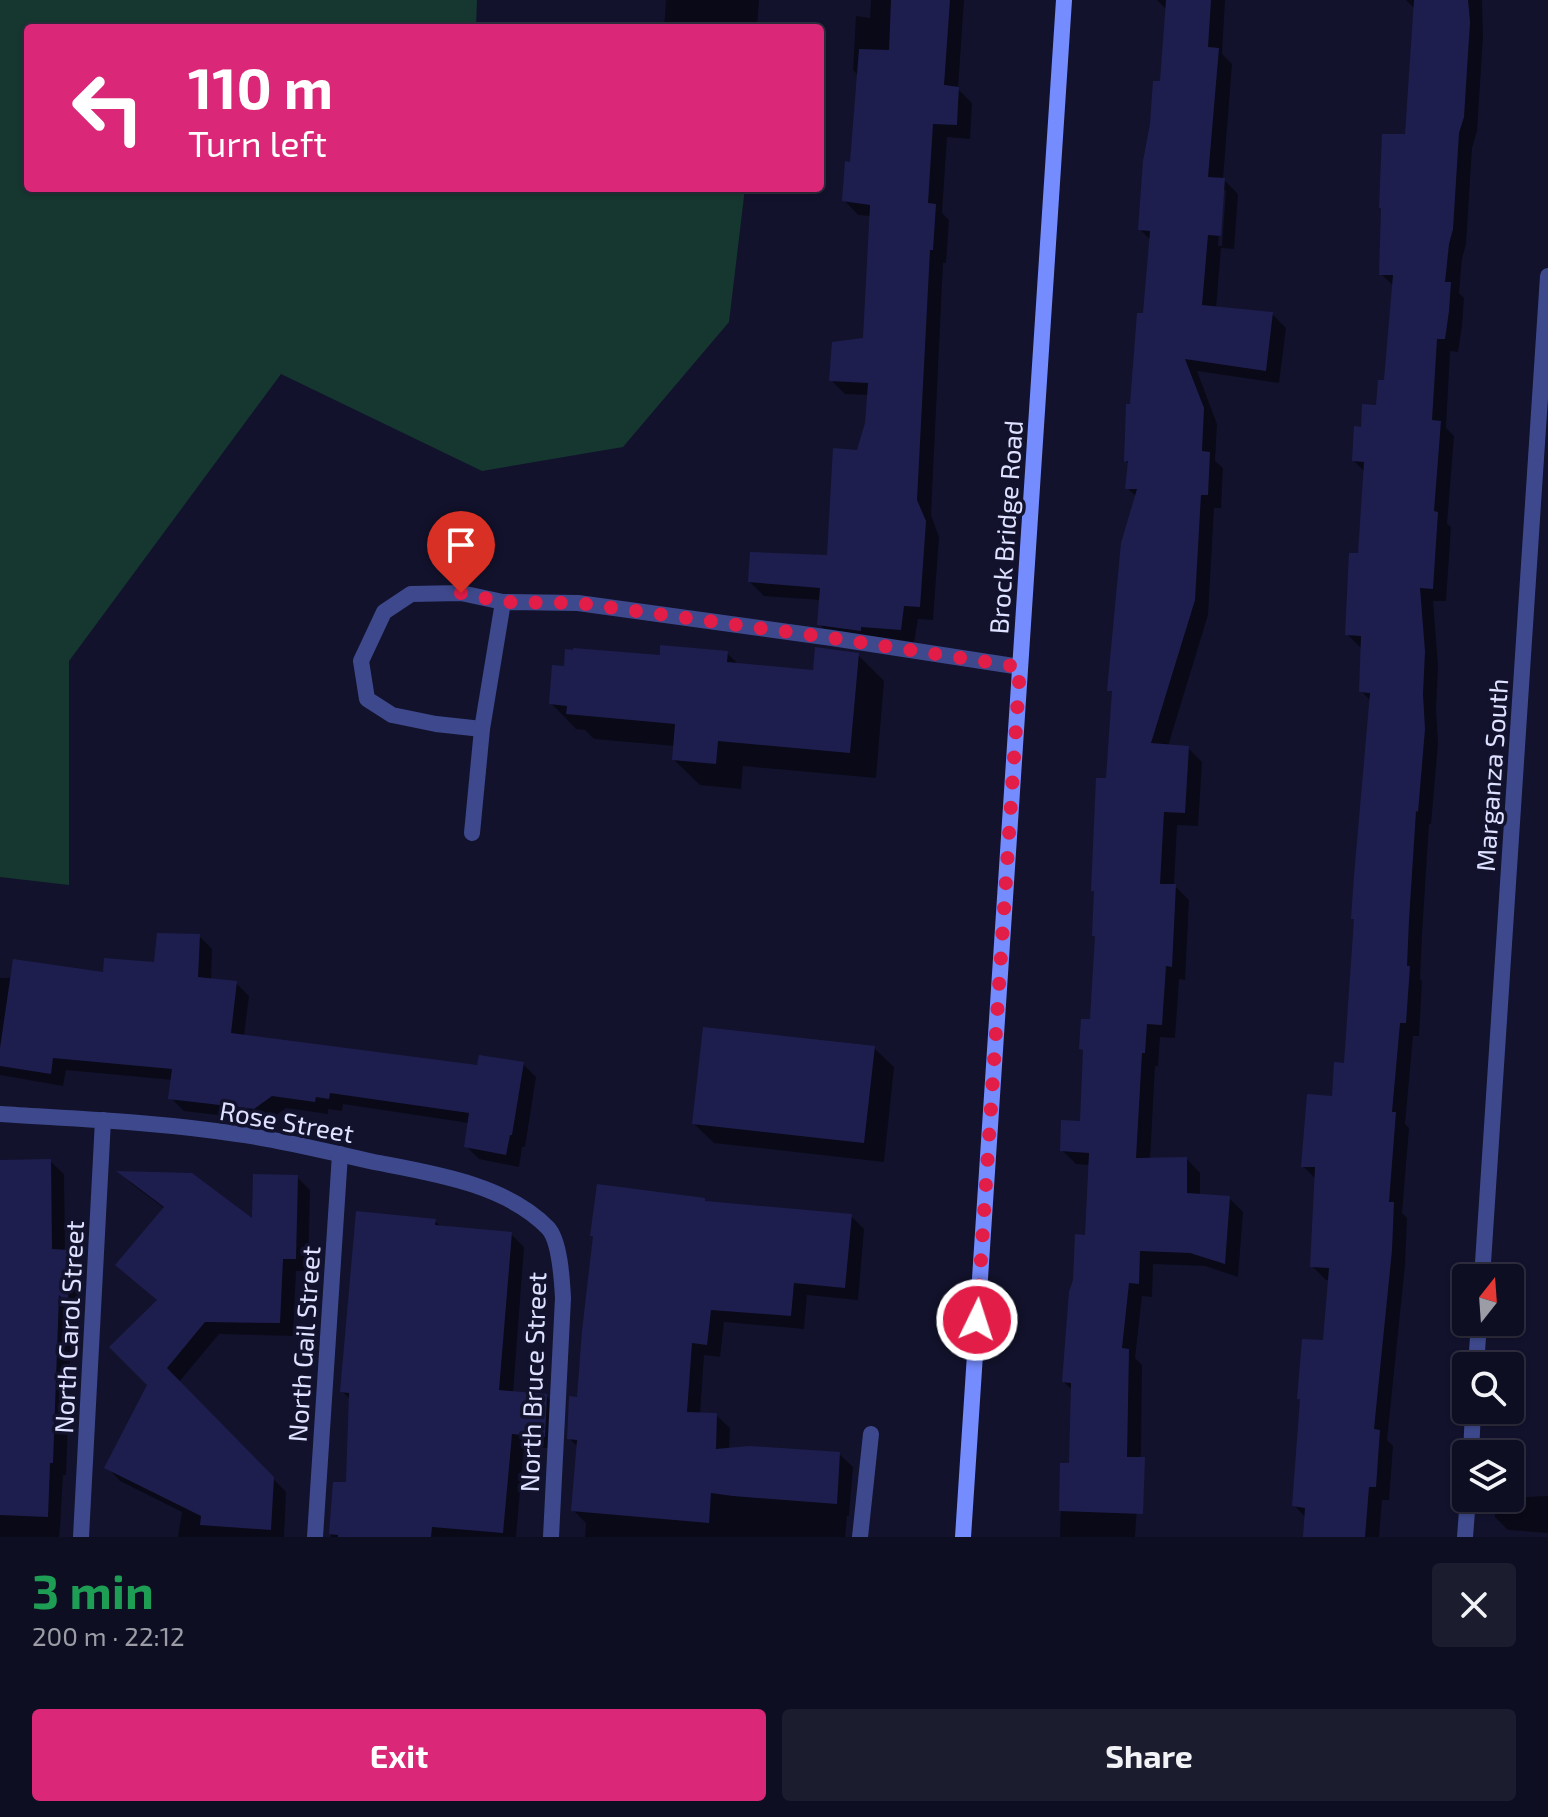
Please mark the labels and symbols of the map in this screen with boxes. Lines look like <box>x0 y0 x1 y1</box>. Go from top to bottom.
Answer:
street label: Brock Bridge Road <box>982 419 1028 635</box>
pin <box>427 511 495 593</box>
street label: Marganza South <box>1469 677 1513 873</box>
street label: Rose Street <box>217 1094 357 1148</box>
street label: North Carol Street <box>47 1220 89 1434</box>
street label: North Gail Street <box>281 1245 325 1443</box>
north arrow <box>1452 1264 1524 1336</box>
street label: North Bruce Street <box>513 1271 551 1493</box>
position arrow <box>935 1278 1019 1362</box>

